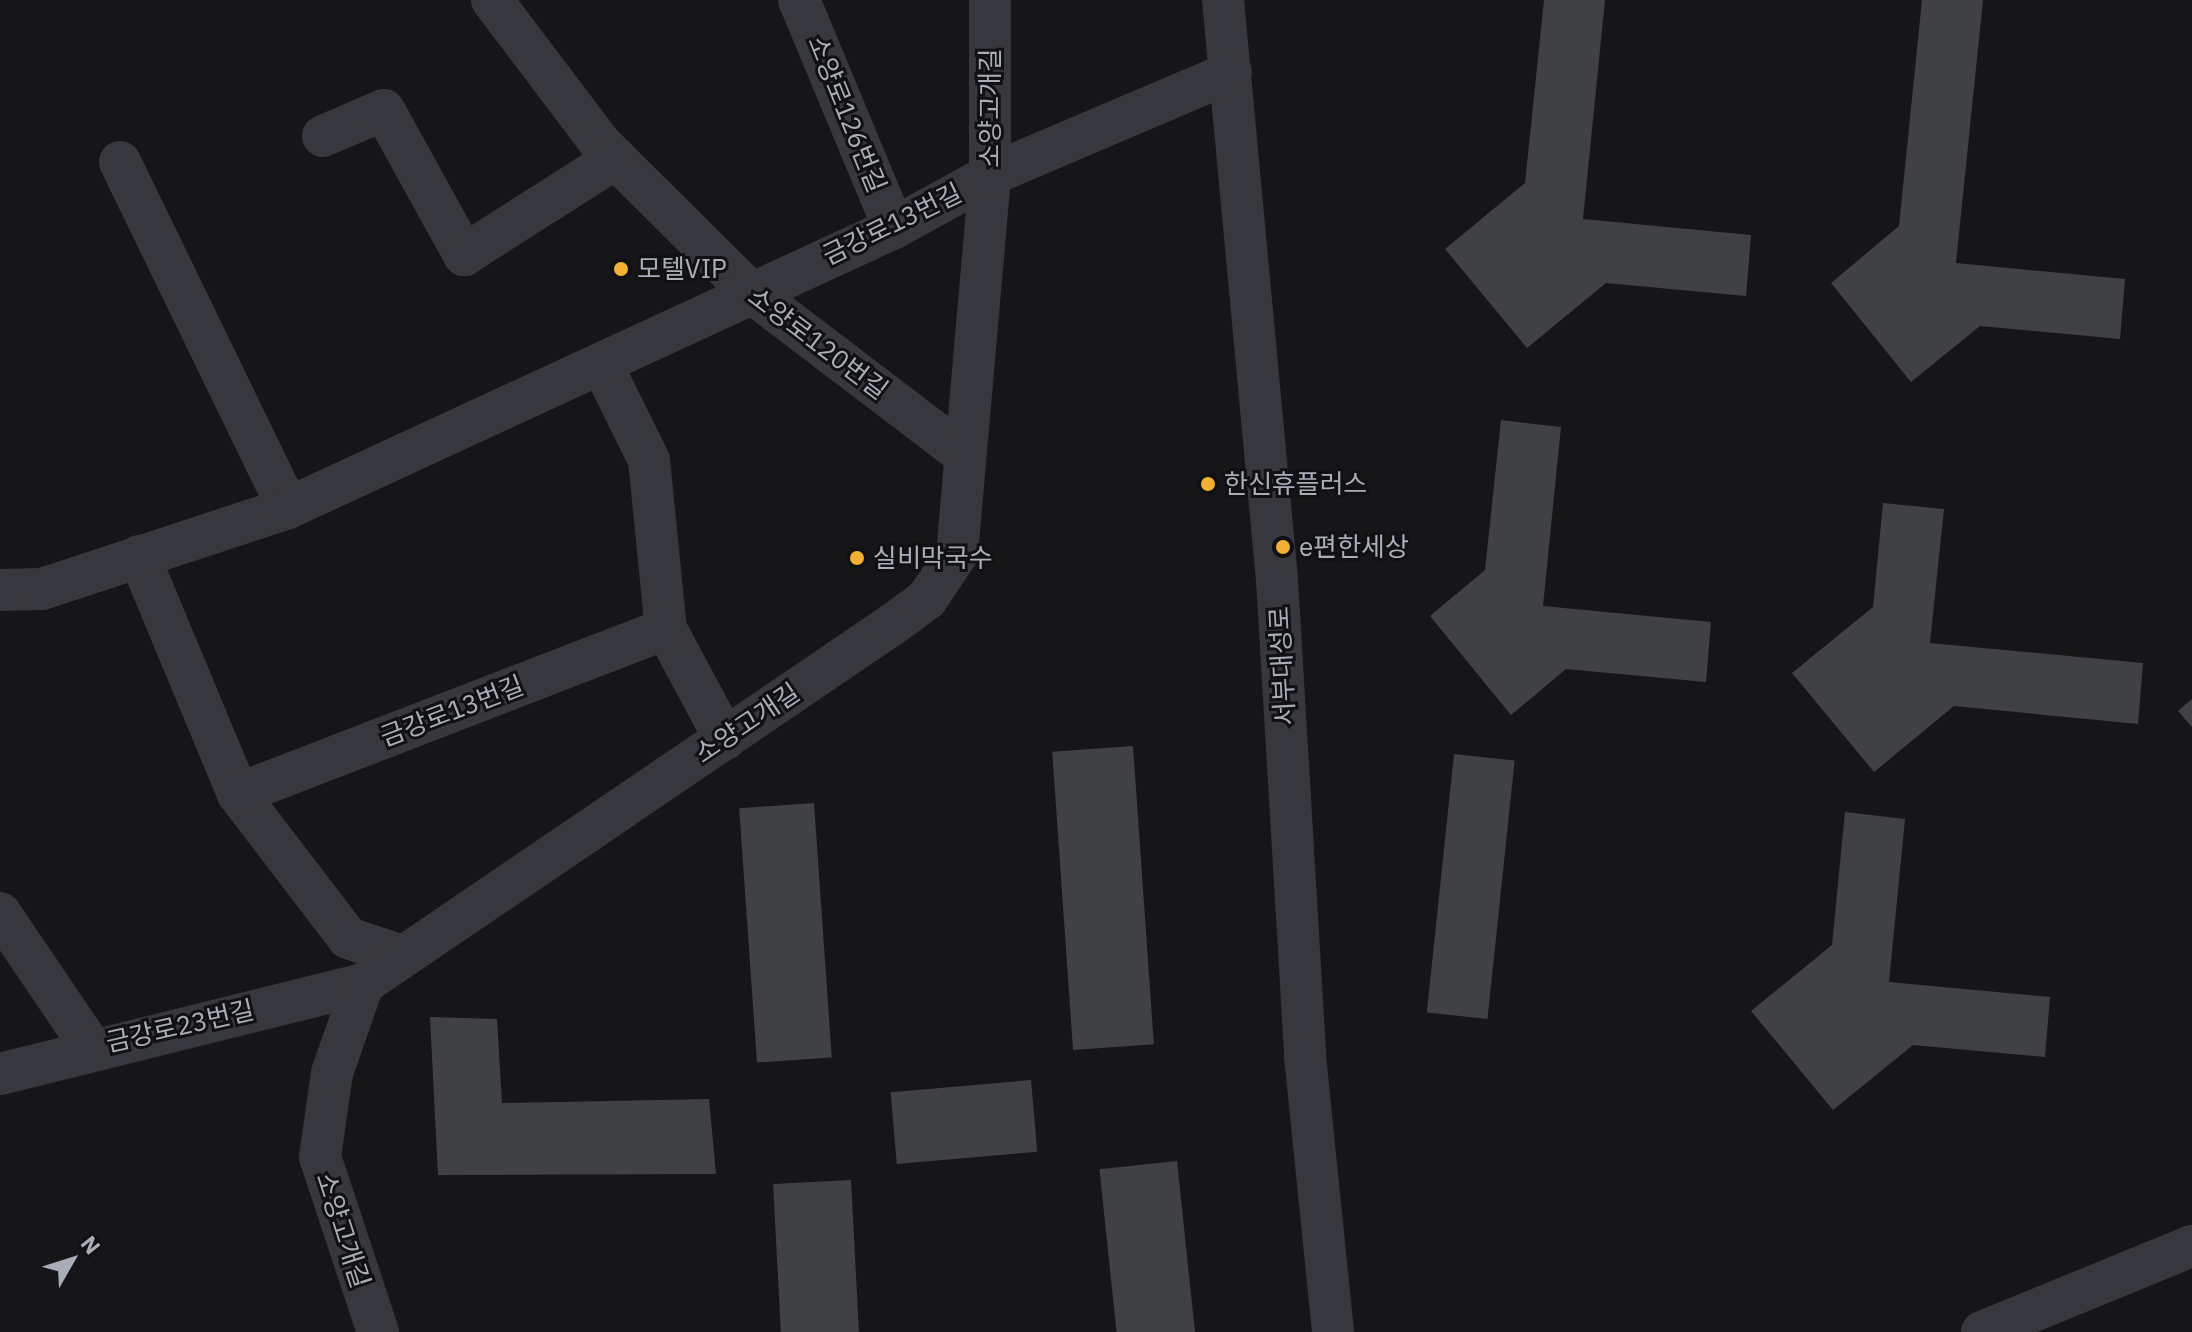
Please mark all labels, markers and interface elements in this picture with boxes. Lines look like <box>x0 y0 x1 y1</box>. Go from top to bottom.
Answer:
street label: 소양로126번길 <box>801 31 893 197</box>
street label: 소양고개길 <box>974 48 1006 168</box>
street label: 금강로13번길 <box>817 177 967 271</box>
place label: 모텔VIP <box>637 253 727 285</box>
marker: 모텔VIP <box>612 260 630 278</box>
street label: 소양로120번길 <box>742 280 894 406</box>
place label: 한신휴플러스 <box>1224 468 1368 500</box>
marker: 한신휴플러스 <box>1199 475 1217 493</box>
place label: e편한세상 <box>1299 531 1409 563</box>
marker: e편한세상 <box>1274 538 1292 556</box>
place label: 실비막국수 <box>873 542 993 574</box>
marker: 실비막국수 <box>848 549 866 567</box>
street label: 서부대성로 <box>1263 605 1301 727</box>
street label: 금강로13번길 <box>376 669 528 753</box>
street label: 소양고개길 <box>689 677 805 769</box>
street label: 금강로23번길 <box>103 994 257 1058</box>
street label: 소양고개길 <box>310 1168 376 1292</box>
north arrow <box>32 1220 112 1300</box>
text: N <box>75 1229 107 1260</box>

